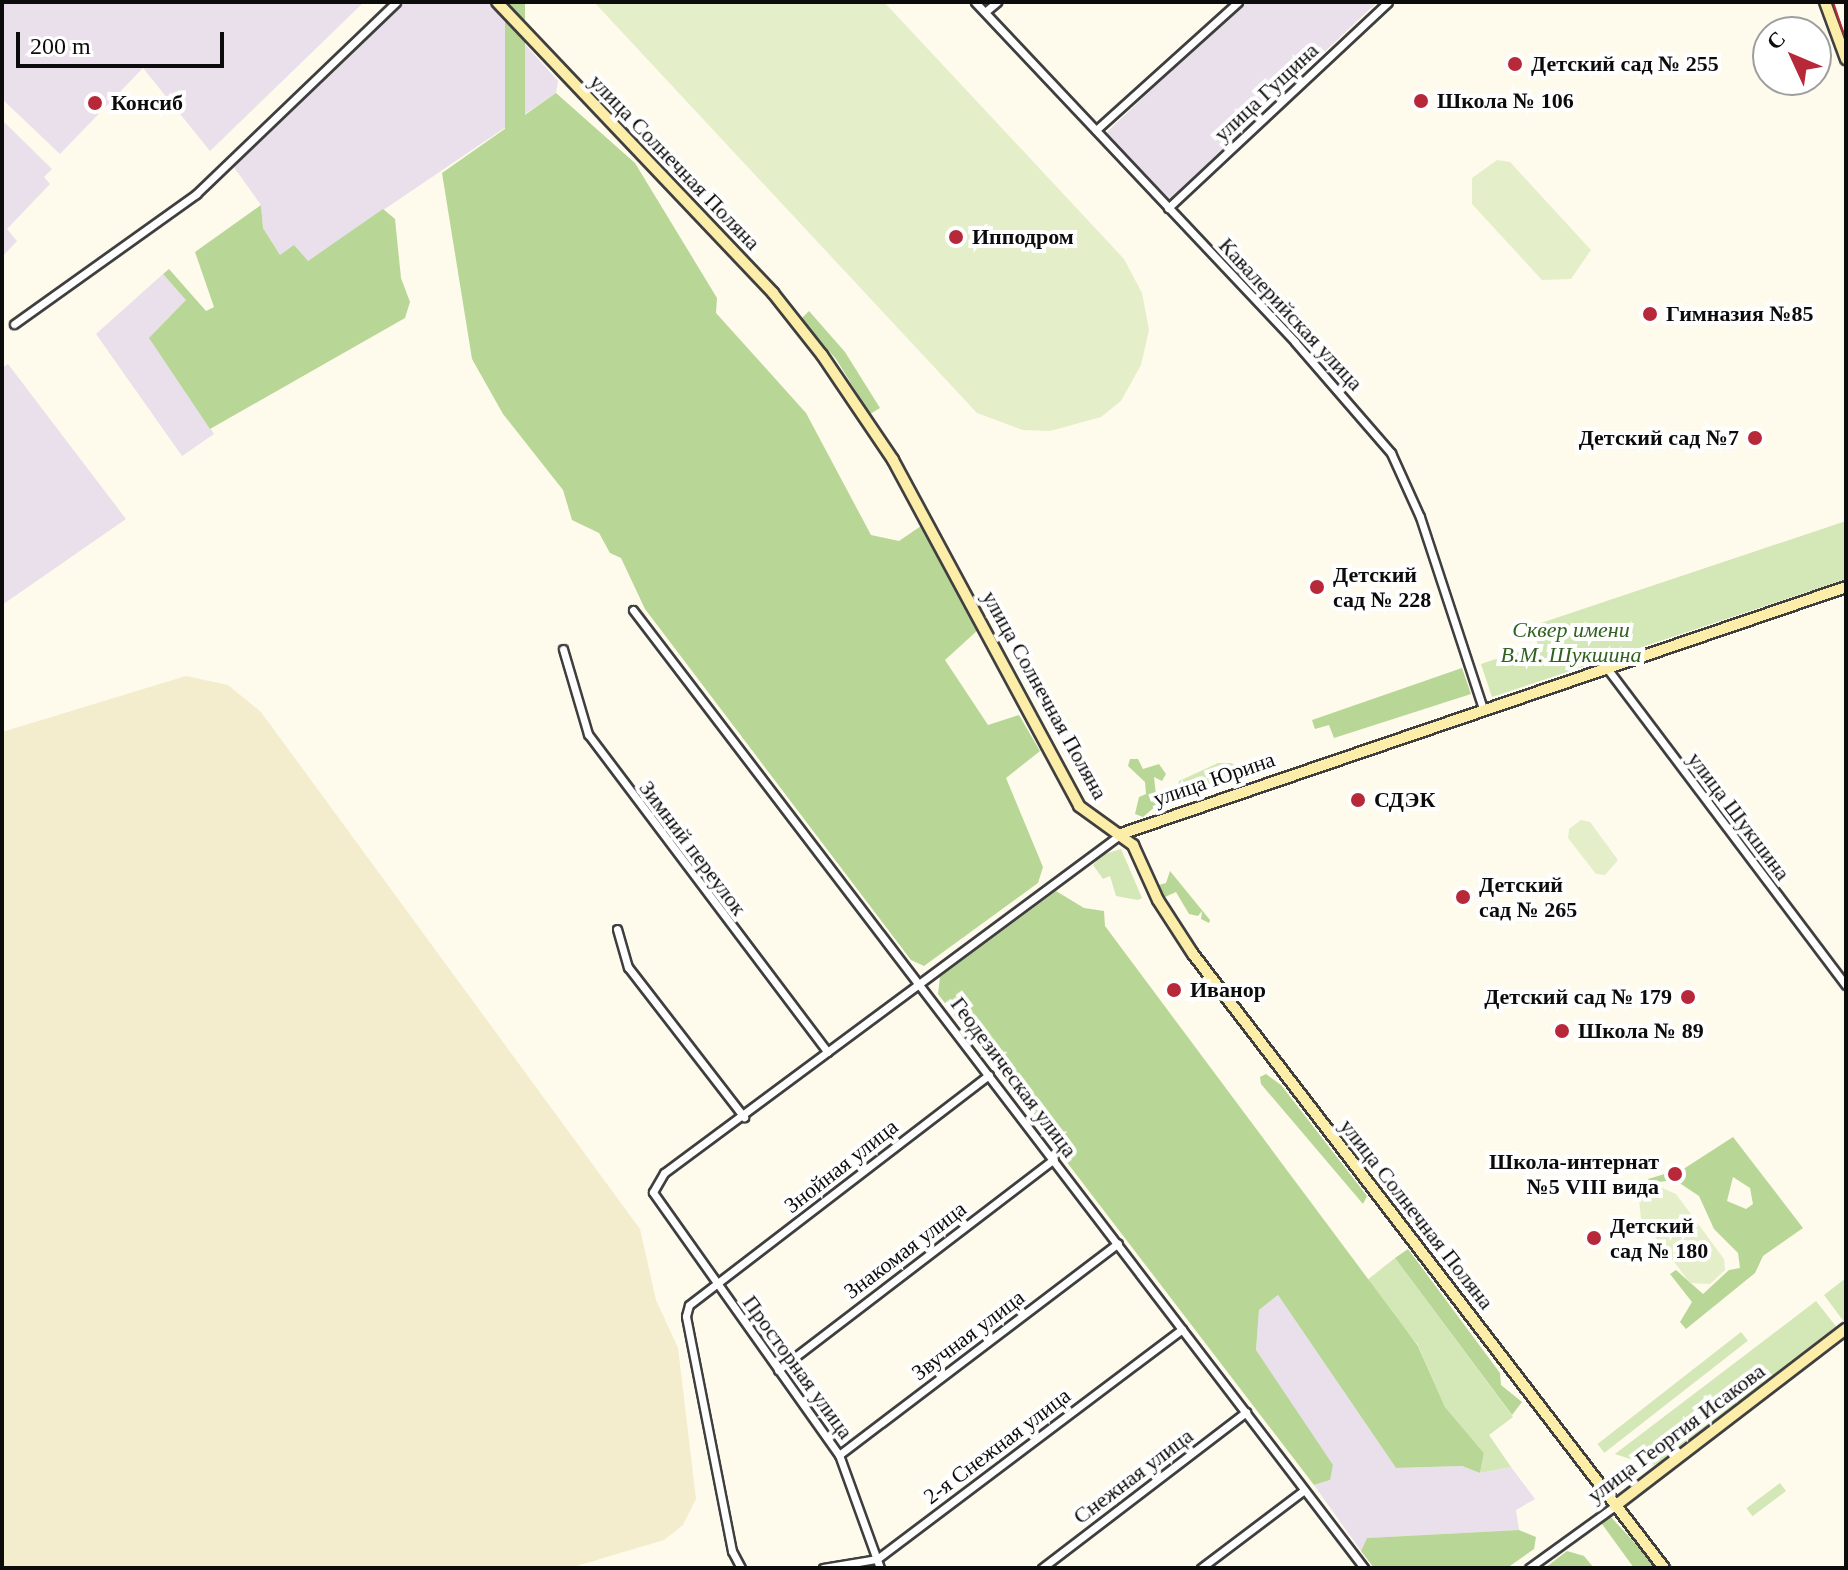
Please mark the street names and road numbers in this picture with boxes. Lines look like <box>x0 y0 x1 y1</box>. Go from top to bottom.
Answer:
street label: улица Гущина <box>1208 37 1324 147</box>
street label: улица Солнечная Поляна <box>584 68 766 256</box>
street label: Кавалерийская улица <box>1213 232 1369 396</box>
street label: улица Солнечная Поляна <box>977 586 1113 804</box>
street label: улица Юрина <box>1150 746 1278 812</box>
street label: улица Шукшина <box>1682 747 1796 885</box>
street label: Зимний переулок <box>634 775 752 921</box>
street label: Геодезическая улица <box>945 992 1083 1162</box>
street label: Знойная улица <box>779 1113 903 1219</box>
street label: улица Солнечная Поляна <box>1334 1113 1500 1315</box>
street label: Знакомая улица <box>839 1195 971 1305</box>
street label: Звучная улица <box>906 1284 1030 1386</box>
street label: Просторная улица <box>737 1290 859 1444</box>
street label: улица Георгия Исакова <box>1582 1358 1770 1508</box>
street label: 2-я Снежная улица <box>918 1382 1076 1510</box>
street label: Снежная улица <box>1068 1422 1198 1530</box>

